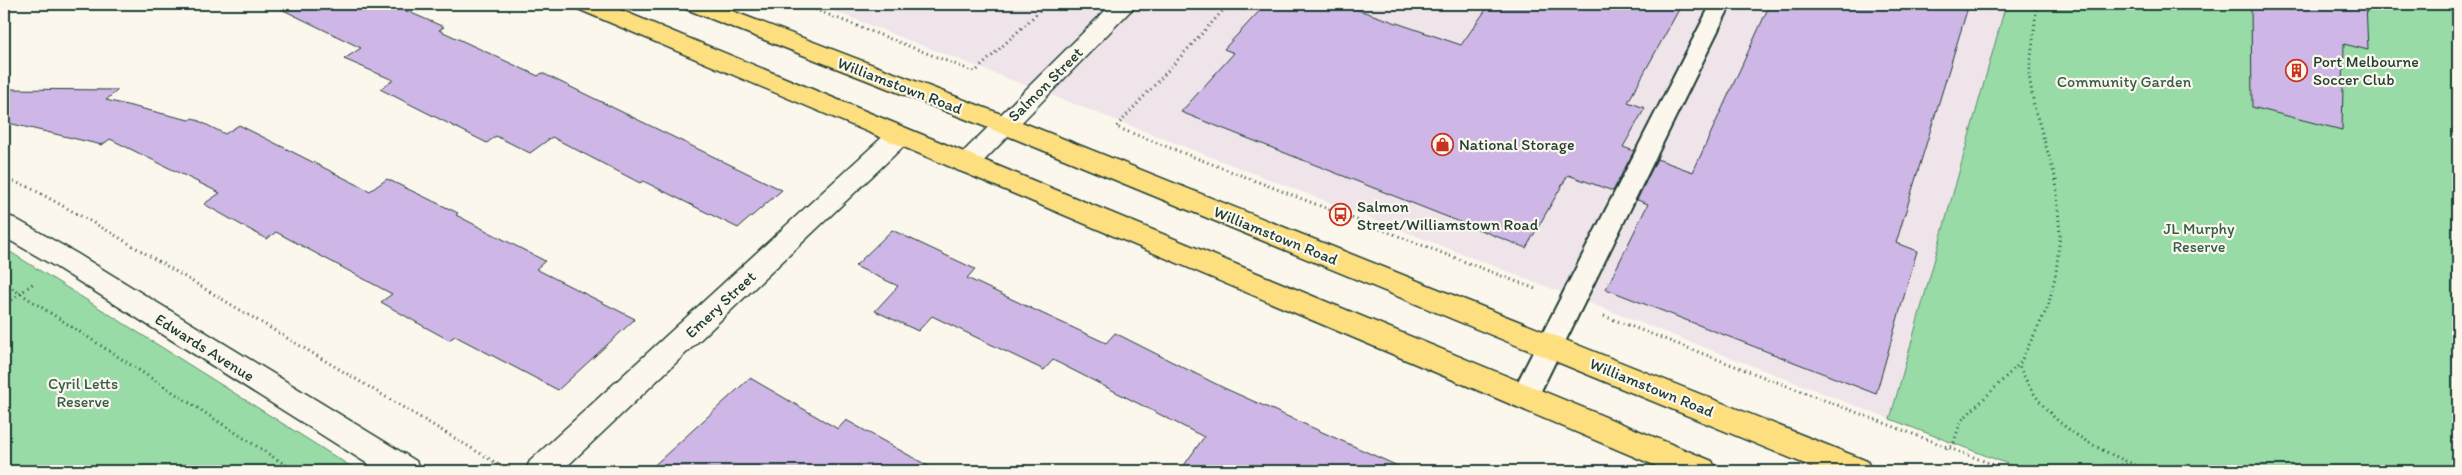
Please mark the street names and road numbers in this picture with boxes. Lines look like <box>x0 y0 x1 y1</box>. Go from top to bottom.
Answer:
street label: Salmon Street <box>1004 43 1087 126</box>
street label: Williamstown Road <box>835 53 965 118</box>
street label: Williamstown Road <box>1211 202 1341 269</box>
street label: Emery Street <box>681 267 760 342</box>
street label: Edwards Avenue <box>152 309 258 386</box>
street label: Williamstown Road <box>1587 354 1717 421</box>

